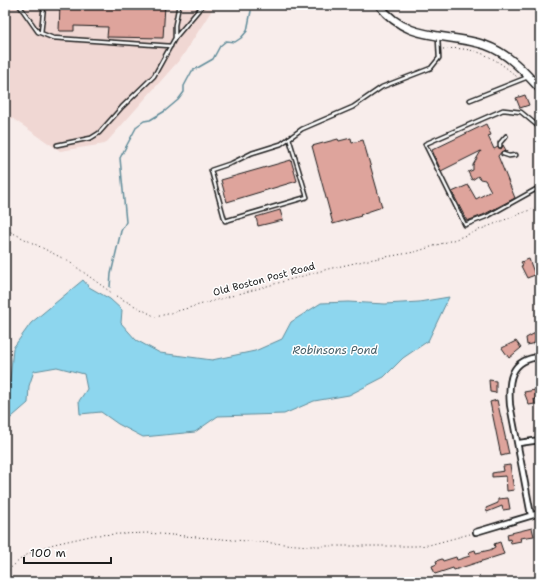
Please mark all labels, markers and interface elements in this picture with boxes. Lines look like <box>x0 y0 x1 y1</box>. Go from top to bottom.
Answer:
street label: Old Boston Post Road <box>212 259 317 299</box>
water label: Robinsons Pond <box>293 343 377 358</box>
scale bar <box>24 539 111 565</box>
text: 100 m <box>30 545 66 561</box>

